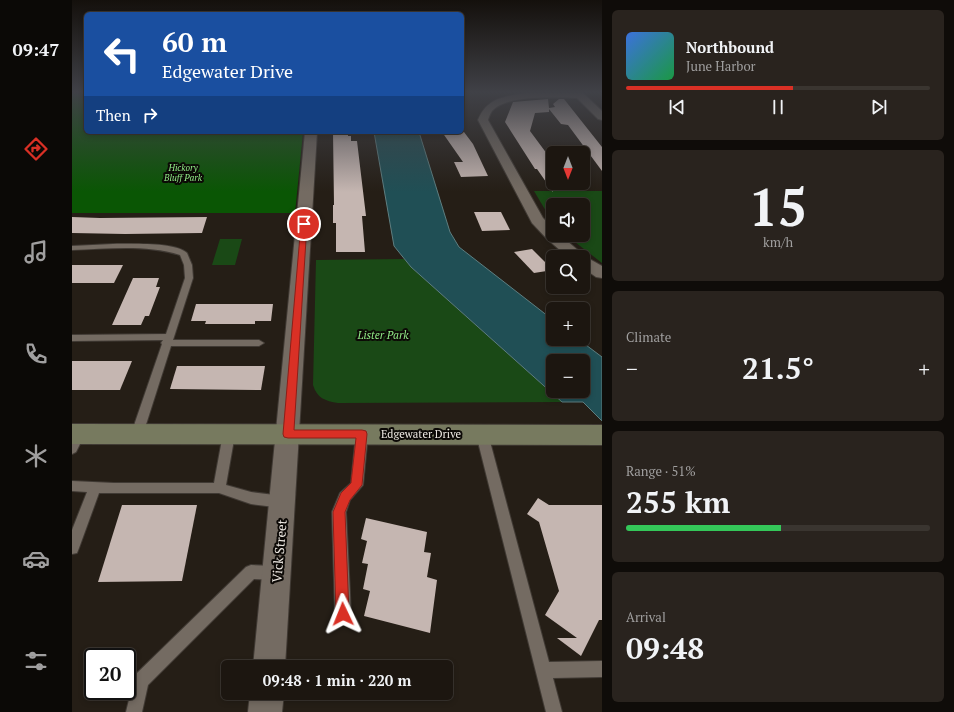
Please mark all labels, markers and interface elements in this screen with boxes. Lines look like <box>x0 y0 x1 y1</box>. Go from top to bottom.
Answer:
text: 60 m <box>162 23 227 60</box>
icon: left <box>96 28 148 80</box>
text: 09:47 <box>13 37 59 61</box>
text: Northbound <box>686 37 774 57</box>
text: June Harbor <box>686 57 756 75</box>
text: Edgewater Drive <box>162 59 293 83</box>
icon: previous <box>666 96 688 118</box>
icon: pause <box>767 96 789 118</box>
icon: next <box>868 96 890 118</box>
icon: right <box>139 104 161 126</box>
text: Then <box>96 105 131 125</box>
icon: directions <box>22 135 50 163</box>
north arrow <box>546 146 590 190</box>
map controls <box>546 146 590 398</box>
park label: Hickory Bluff Park <box>163 162 203 184</box>
text: 15 <box>749 172 807 241</box>
button: sound <box>546 198 590 242</box>
pin <box>287 207 321 241</box>
icon: arrive <box>293 213 315 235</box>
text: km/h <box>763 233 793 251</box>
icon: music <box>22 238 50 266</box>
button: search <box>546 250 590 294</box>
button: + <box>546 302 590 346</box>
park label: Lister Park <box>357 328 409 342</box>
text: Climate <box>626 328 671 346</box>
icon: phone <box>22 340 50 368</box>
text: 21.5° <box>742 348 814 388</box>
button: − <box>546 354 590 398</box>
text: − <box>626 354 638 383</box>
text: + <box>918 354 930 383</box>
street label: Edgewater Drive <box>381 427 462 441</box>
icon: climate <box>22 442 50 470</box>
text: Range · 51% <box>626 462 696 480</box>
text: 255 km <box>626 482 730 522</box>
street label: Vick Street <box>267 518 291 583</box>
icon: car <box>22 545 50 573</box>
position arrow <box>322 593 364 635</box>
text: Arrival <box>626 608 666 626</box>
text: 09:48 <box>626 628 704 668</box>
icon: filters <box>22 647 50 675</box>
speed limit sign: 20 <box>84 648 136 700</box>
text: 09:48 · 1 min · 220 m <box>263 670 411 690</box>

